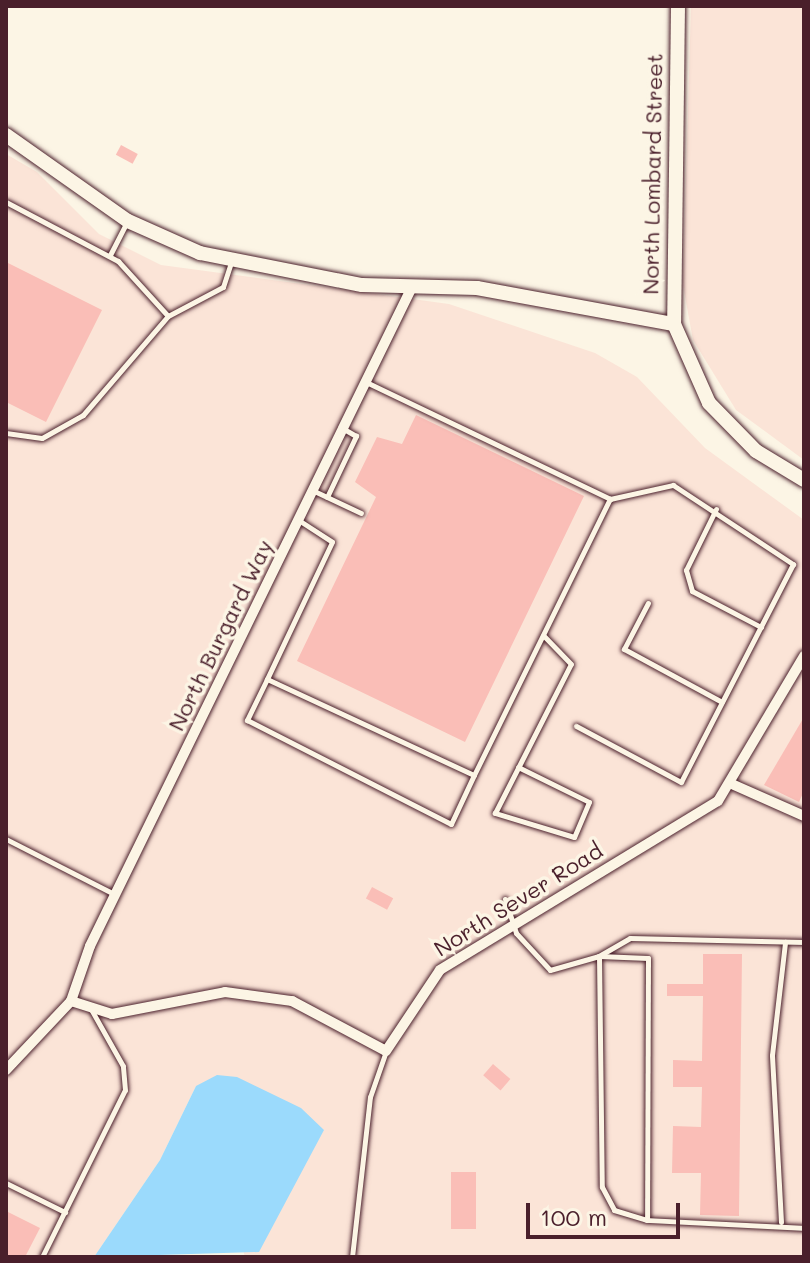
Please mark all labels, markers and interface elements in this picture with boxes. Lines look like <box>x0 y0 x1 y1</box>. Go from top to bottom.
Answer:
street label: North Lombard Street <box>637 53 667 295</box>
street label: North Burgard Way <box>162 535 278 735</box>
street label: North Sever Road <box>429 837 607 961</box>
scale bar <box>530 1187 684 1237</box>
text: 100 m <box>540 1201 607 1232</box>

